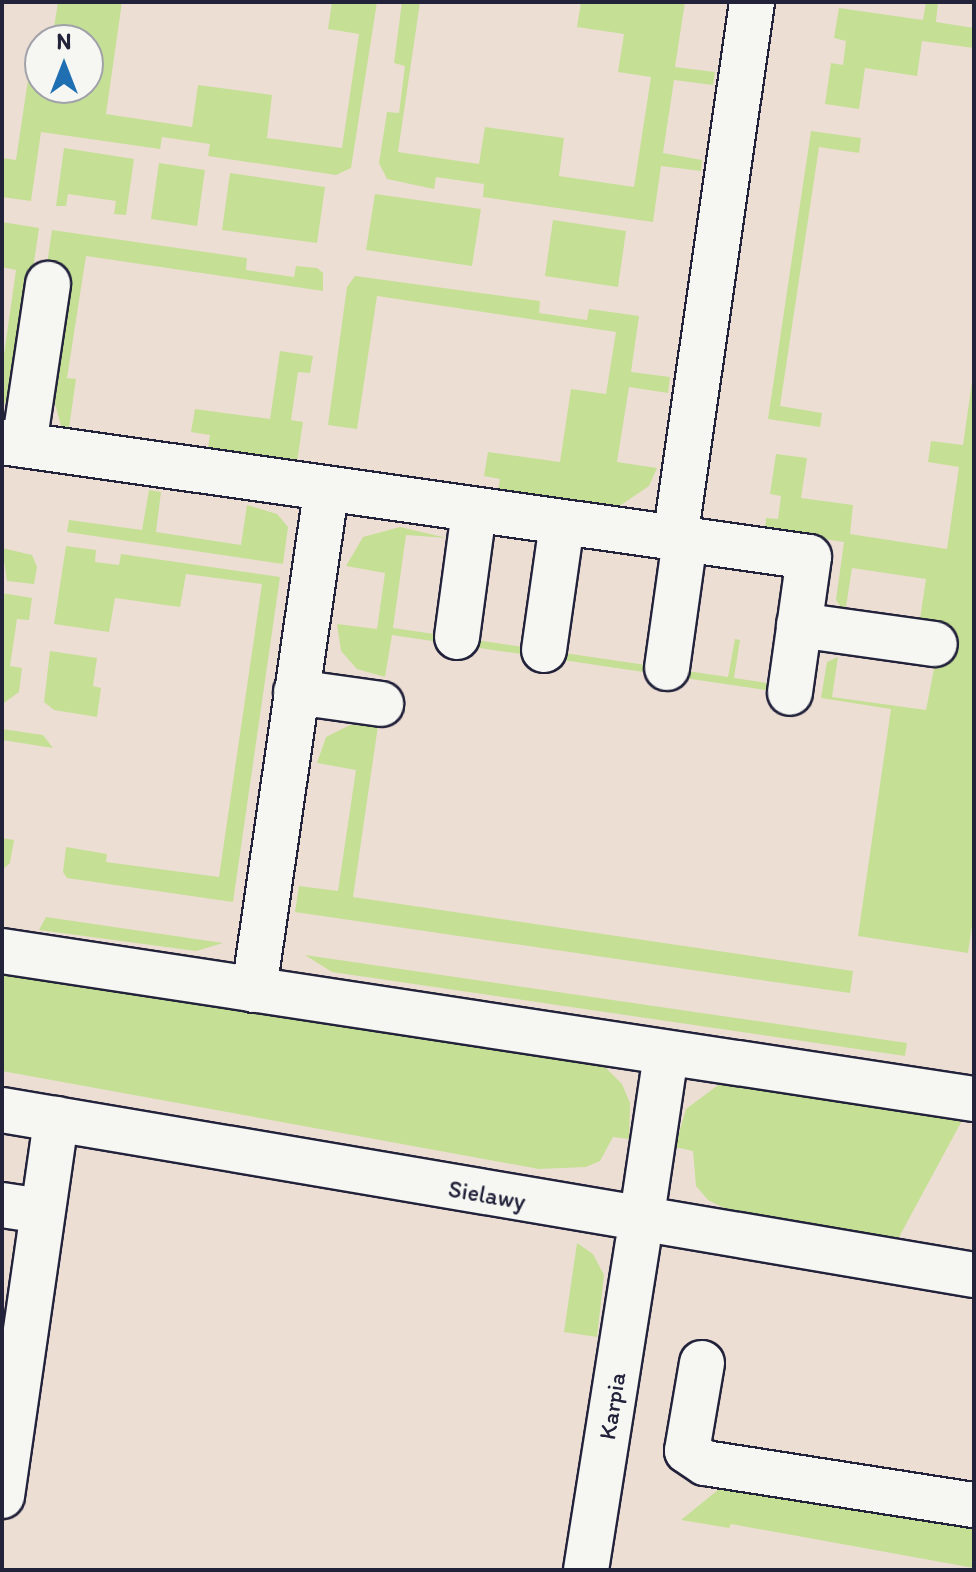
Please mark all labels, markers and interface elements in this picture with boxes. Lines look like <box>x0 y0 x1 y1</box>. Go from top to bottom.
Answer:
north arrow <box>24 24 104 104</box>
text: N <box>57 28 71 55</box>
street label: Sielawy <box>446 1174 528 1216</box>
street label: Karpia <box>592 1370 632 1442</box>

